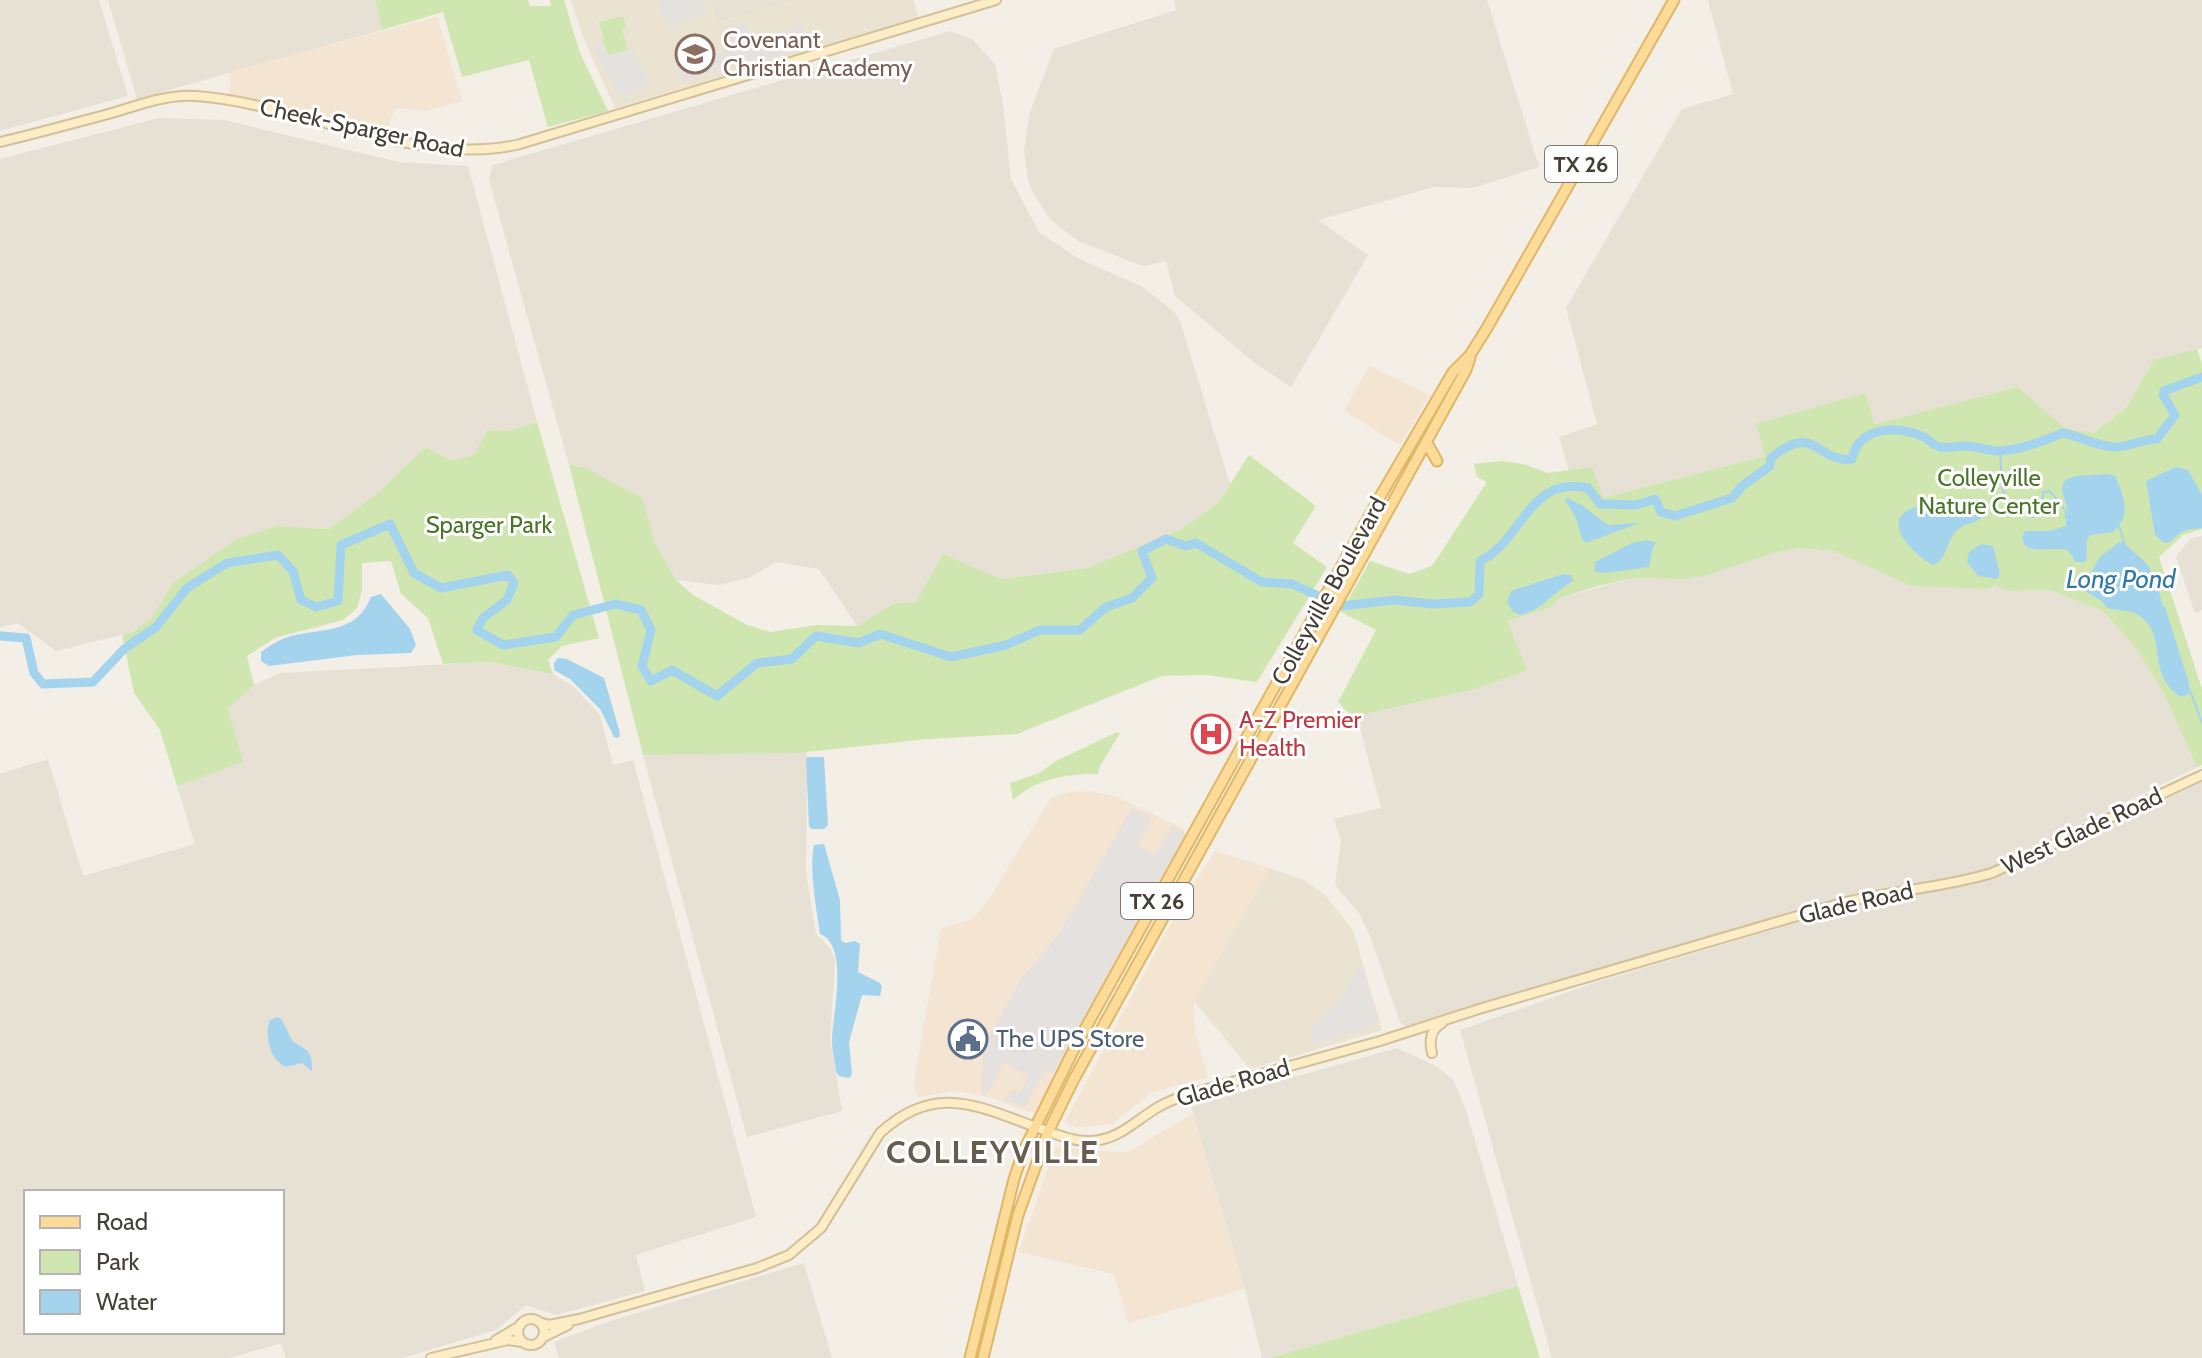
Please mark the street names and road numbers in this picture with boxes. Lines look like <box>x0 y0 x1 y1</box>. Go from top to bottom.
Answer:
street label: Cheek-Sparger Road <box>257 92 467 163</box>
road number: TX 26 <box>1545 146 1617 182</box>
street label: Colleyville Boulevard <box>1265 492 1392 690</box>
street label: West Glade Road <box>1997 781 2167 880</box>
street label: Glade Road <box>1796 875 1916 930</box>
road number: TX 26 <box>1121 883 1193 919</box>
street label: Glade Road <box>1173 1053 1293 1112</box>

